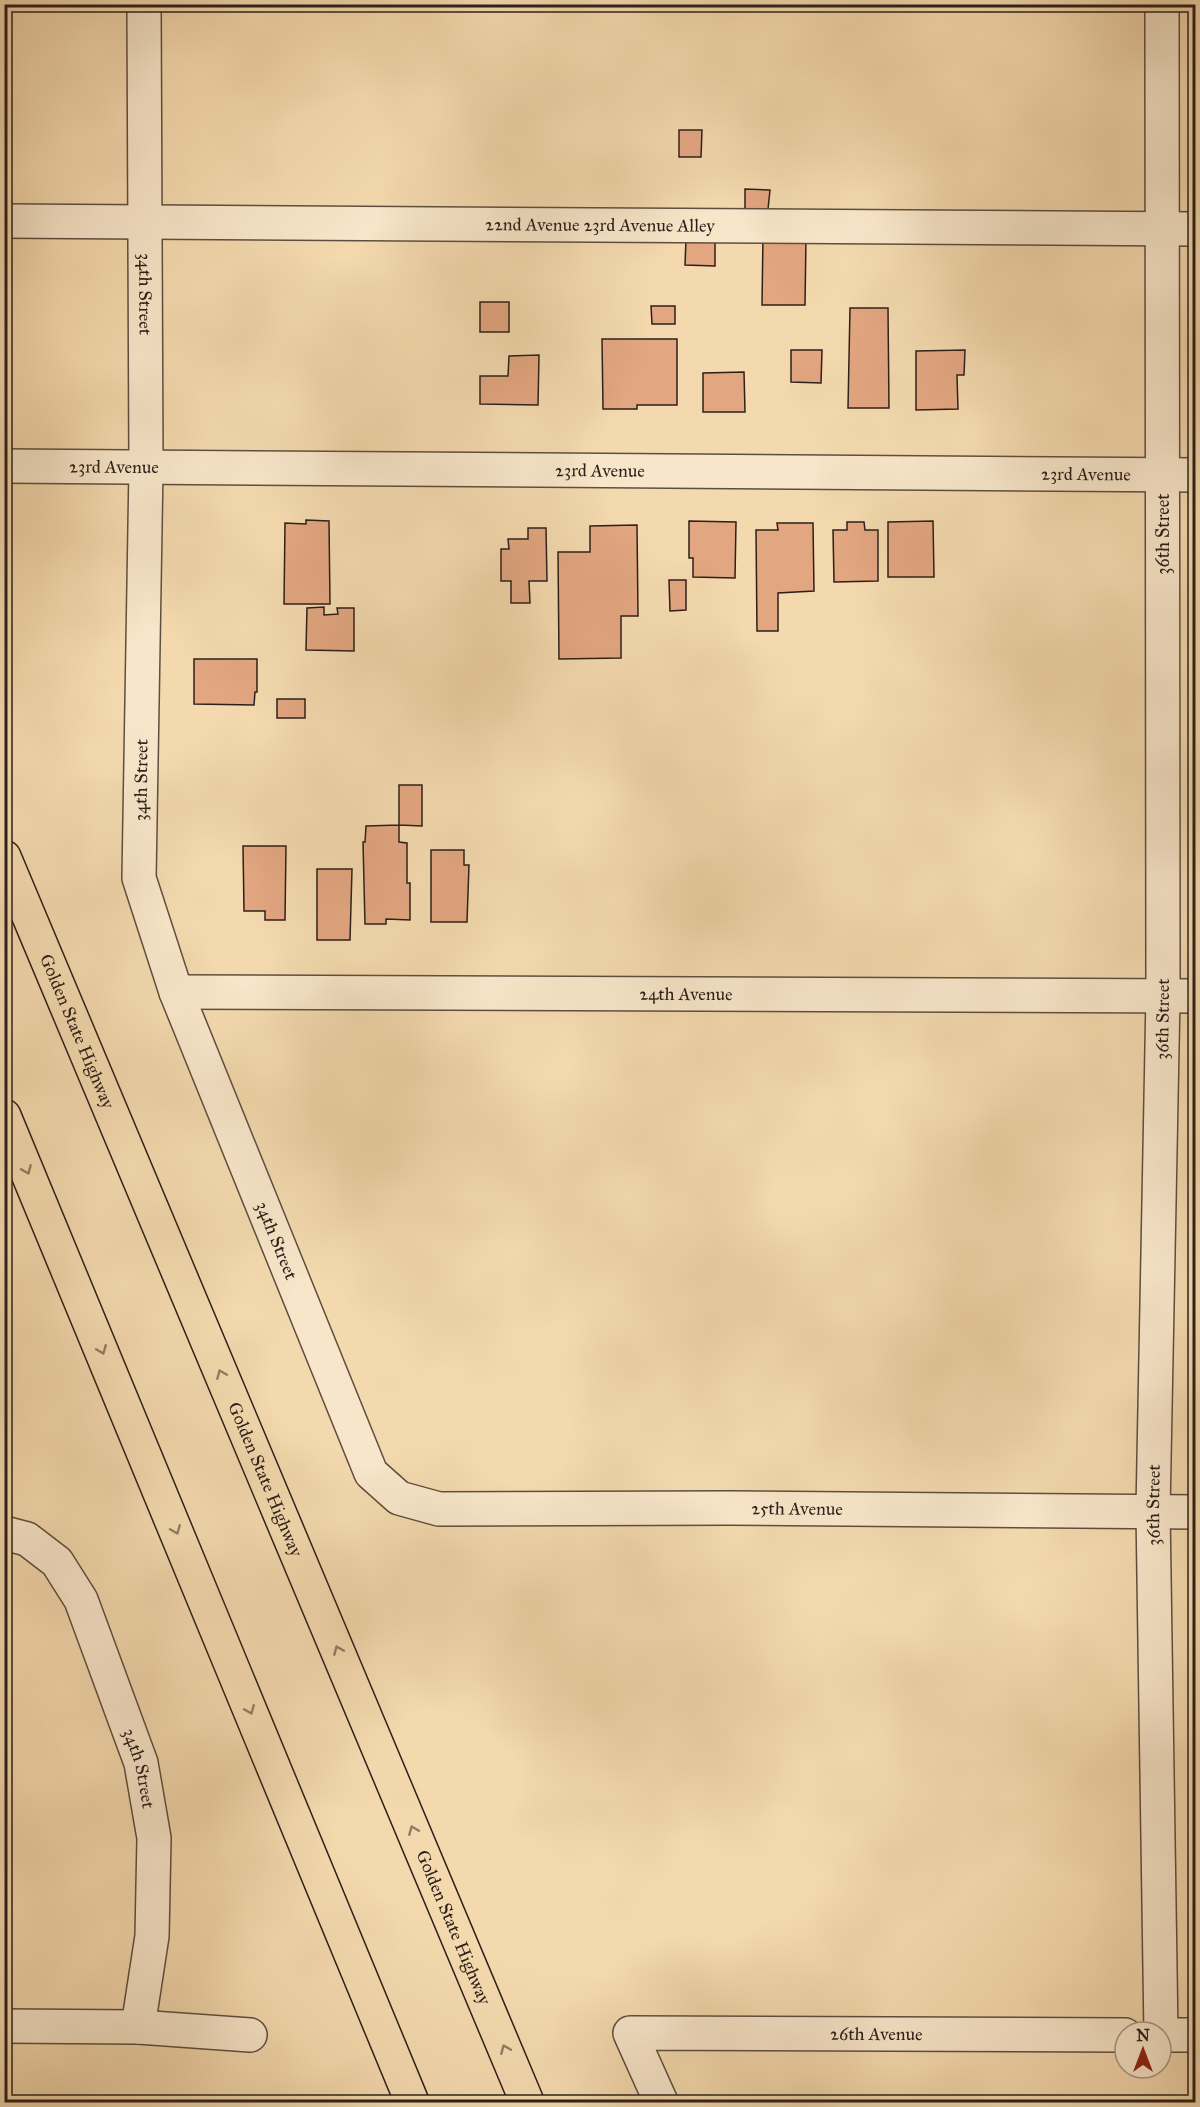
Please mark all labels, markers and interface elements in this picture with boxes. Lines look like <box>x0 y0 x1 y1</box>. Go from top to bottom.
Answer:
street label: 22nd Avenue 23rd Avenue Alley <box>485 213 715 237</box>
street label: 34th Street <box>134 253 156 336</box>
street label: 23rd Avenue <box>69 455 159 478</box>
street label: 23rd Avenue <box>555 459 645 482</box>
street label: 23rd Avenue <box>1041 463 1131 486</box>
street label: 36th Street <box>1152 493 1174 575</box>
street label: 34th Street <box>129 738 153 821</box>
street label: Golden State Highway <box>35 951 120 1112</box>
street label: 36th Street <box>1151 978 1174 1060</box>
street label: 24th Avenue <box>639 983 733 1005</box>
one-way arrow <box>20 1163 32 1174</box>
street label: 34th Street <box>251 1198 303 1283</box>
one-way arrow <box>95 1343 107 1354</box>
one-way arrow <box>217 1369 229 1380</box>
street label: Golden State Highway <box>223 1399 308 1561</box>
street label: 36th Street <box>1142 1463 1165 1546</box>
street label: 25th Avenue <box>751 1497 843 1520</box>
one-way arrow <box>169 1524 181 1535</box>
one-way arrow <box>333 1646 345 1657</box>
one-way arrow <box>243 1704 255 1715</box>
street label: 34th Street <box>118 1725 160 1811</box>
one-way arrow <box>408 1825 420 1836</box>
street label: Golden State Highway <box>411 1847 496 2009</box>
north arrow <box>1113 2020 1173 2080</box>
street label: 26th Avenue <box>830 2023 923 2045</box>
text: N <box>1136 2026 1150 2045</box>
one-way arrow <box>500 2044 512 2055</box>

